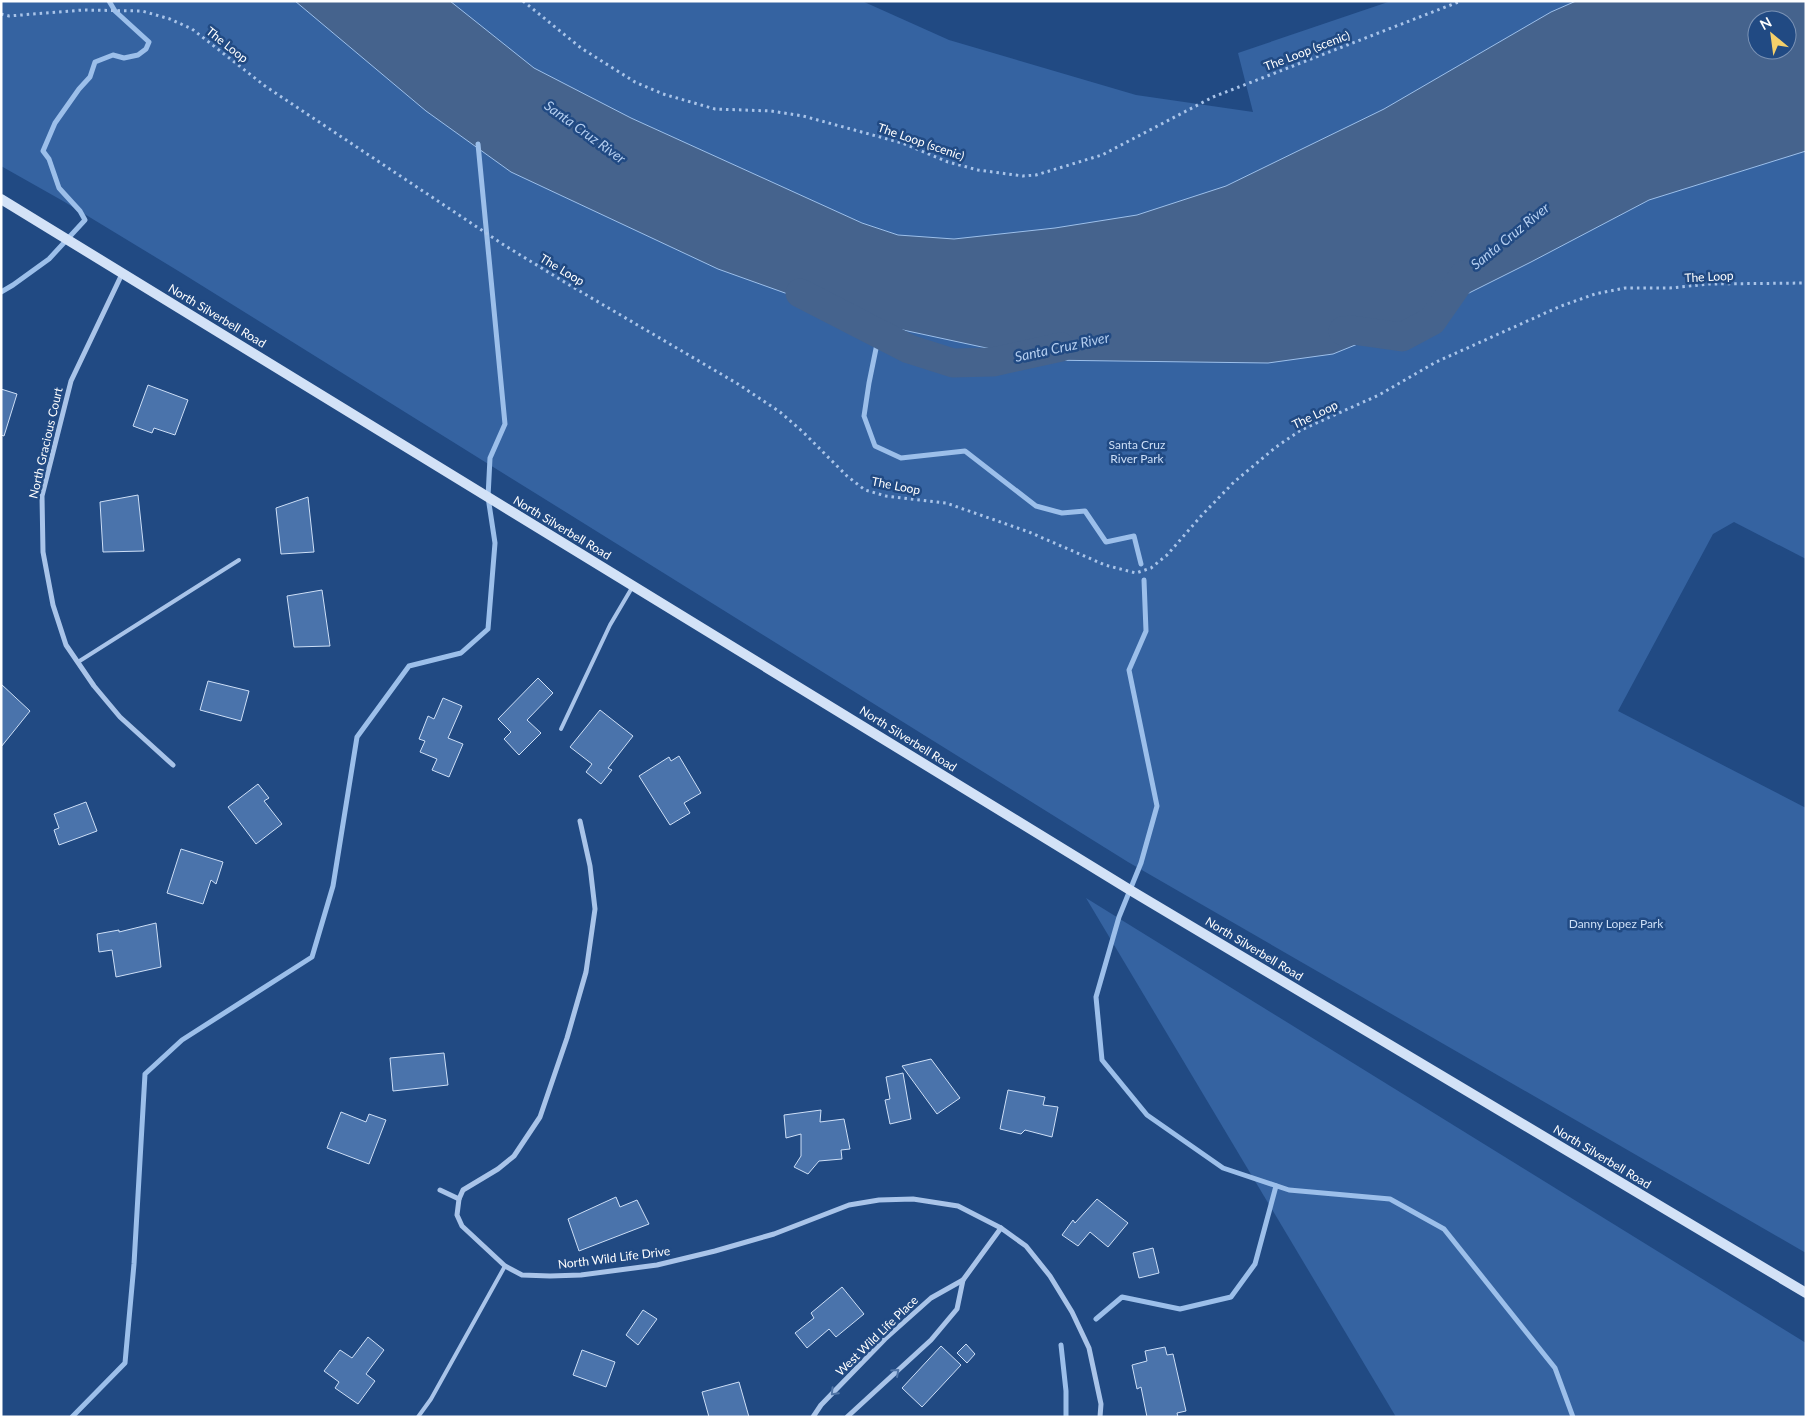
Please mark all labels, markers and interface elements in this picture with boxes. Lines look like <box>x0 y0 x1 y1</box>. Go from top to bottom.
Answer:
north arrow <box>1747 10 1797 60</box>
text: N <box>1757 13 1774 33</box>
street label: The Loop <box>203 24 252 66</box>
street label: The Loop (scenic) <box>1262 27 1352 74</box>
water label: Santa Cruz River <box>541 96 629 167</box>
street label: The Loop (scenic) <box>876 120 966 163</box>
water label: Santa Cruz River <box>1467 199 1553 272</box>
street label: The Loop <box>537 250 587 289</box>
street label: The Loop <box>1684 268 1734 285</box>
street label: North Silverbell Road <box>166 280 269 351</box>
water label: Santa Cruz River <box>1013 328 1111 365</box>
street label: North Gracious Court <box>25 385 66 500</box>
street label: The Loop <box>1289 397 1340 432</box>
park label: Santa Cruz River Park <box>1109 437 1166 466</box>
street label: The Loop <box>871 473 922 498</box>
street label: North Silverbell Road <box>511 492 614 563</box>
street label: North Silverbell Road <box>857 703 960 774</box>
street label: North Silverbell Road <box>1203 913 1306 984</box>
park label: Danny Lopez Park <box>1569 916 1664 931</box>
street label: North Silverbell Road <box>1551 1121 1654 1192</box>
street label: North Wild Life Drive <box>557 1243 671 1272</box>
street label: West Wild Life Place <box>832 1292 921 1379</box>
one-way arrow <box>890 1369 899 1378</box>
one-way arrow <box>831 1386 840 1395</box>

